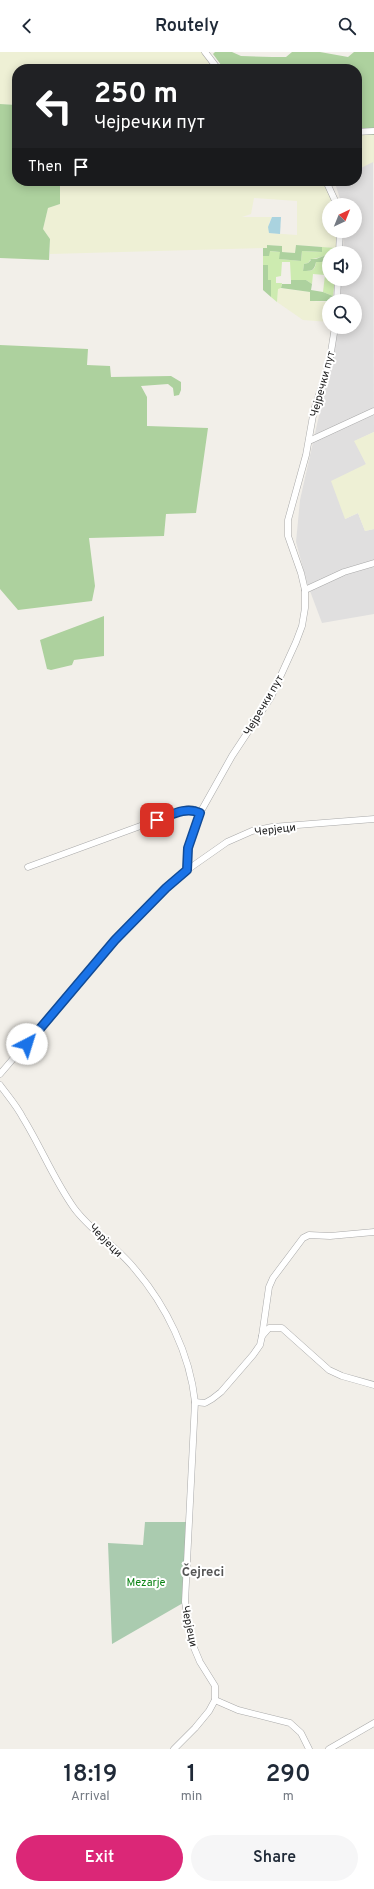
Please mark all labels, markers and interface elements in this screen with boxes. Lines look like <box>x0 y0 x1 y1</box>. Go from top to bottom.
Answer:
icon: back <box>16 15 38 37</box>
text: Routely <box>155 15 219 38</box>
icon: search <box>336 15 358 37</box>
text: 250 m <box>94 77 178 113</box>
icon: left <box>28 80 80 132</box>
text: Чејречки пут <box>94 112 205 135</box>
icon: arrive <box>70 156 92 178</box>
text: Then <box>28 158 62 177</box>
north arrow <box>322 198 362 238</box>
map controls <box>322 198 362 334</box>
button: sound <box>322 246 362 286</box>
button: search <box>322 294 362 334</box>
street label: Чејречки пут <box>307 350 339 419</box>
street label: Чејречки пут <box>241 673 287 738</box>
pin <box>140 803 174 837</box>
icon: arrive <box>146 809 168 831</box>
street label: Черјеци <box>254 820 297 839</box>
position arrow <box>6 1023 48 1065</box>
street label: Черјеци <box>86 1221 125 1260</box>
district label: Čejreci <box>182 1563 224 1581</box>
park label: Mezarje <box>126 1576 166 1590</box>
street label: Черјеци <box>178 1604 200 1648</box>
text: 18:19 <box>63 1760 117 1790</box>
text: 1 <box>187 1760 196 1790</box>
text: 290 <box>266 1760 311 1790</box>
text: Arrival <box>71 1789 110 1805</box>
text: min <box>181 1789 202 1805</box>
text: m <box>283 1789 294 1805</box>
button: Exit <box>16 1835 183 1881</box>
button: Share <box>191 1835 358 1881</box>

